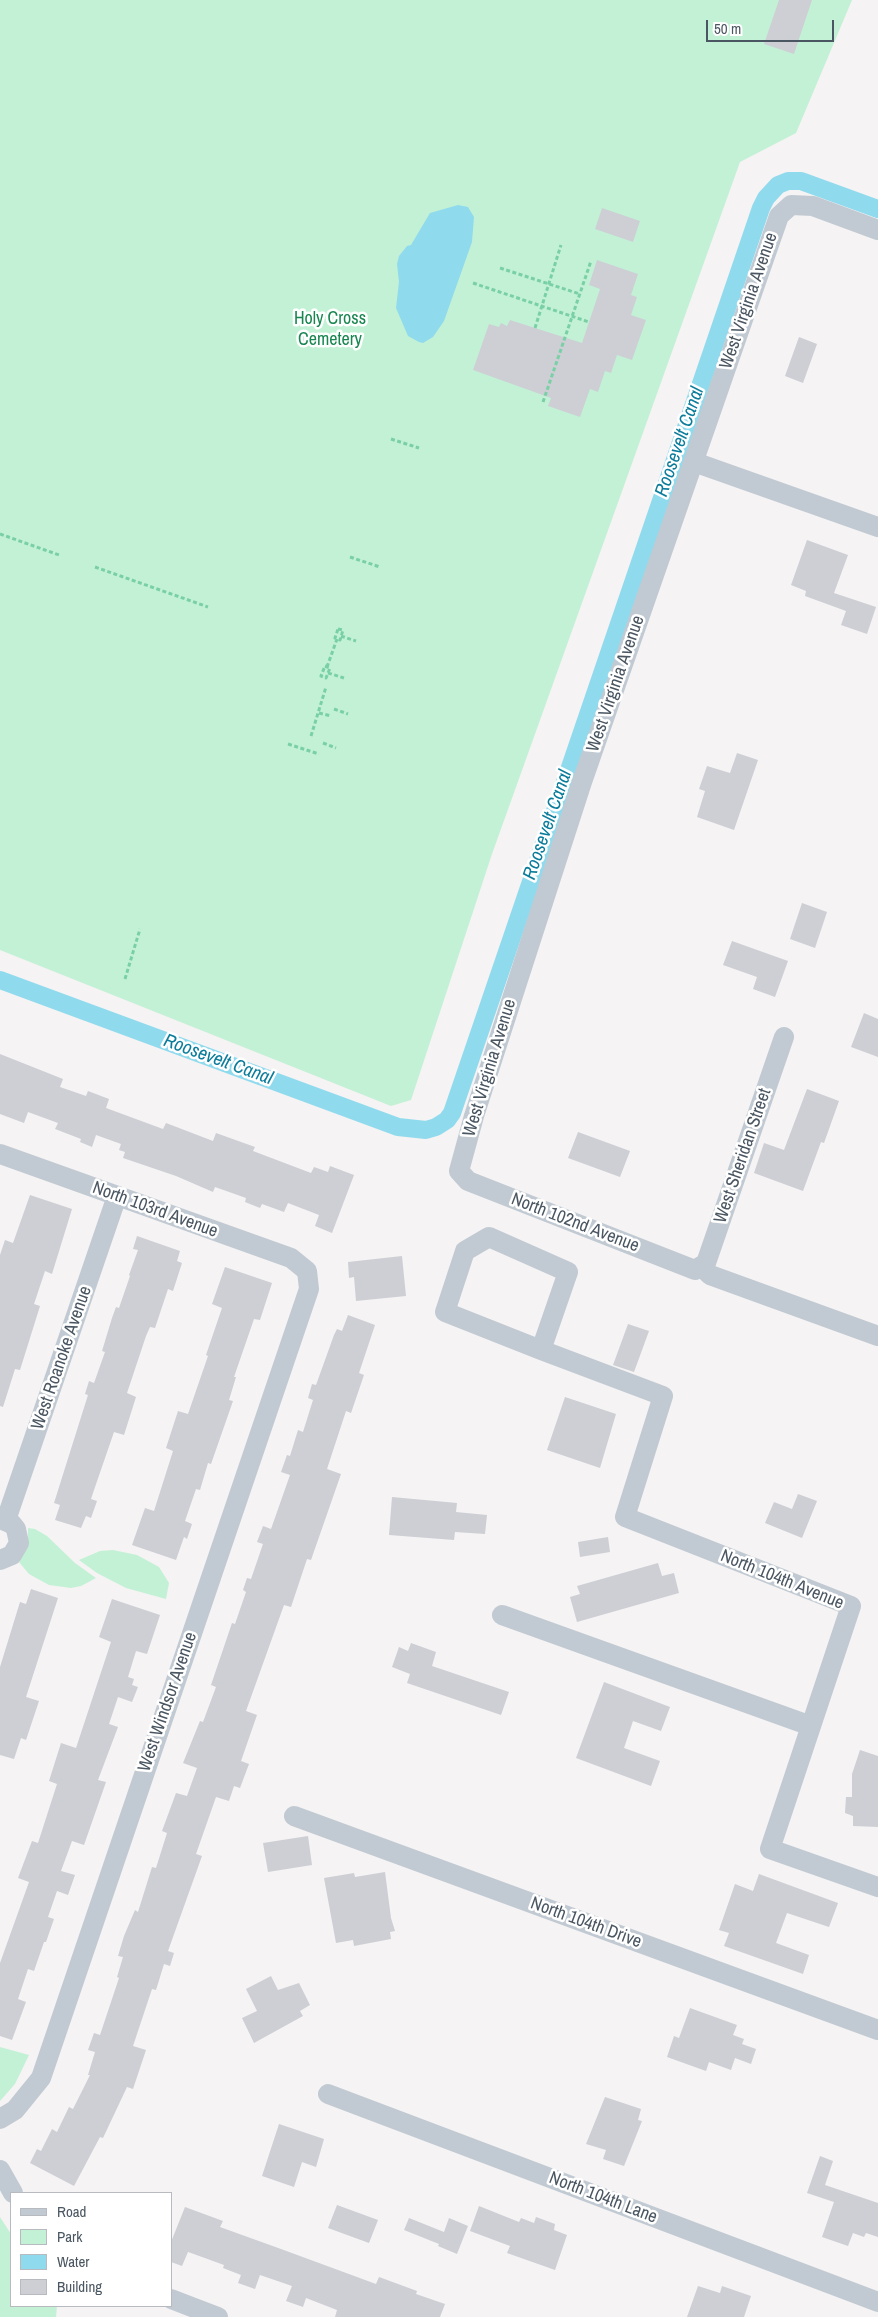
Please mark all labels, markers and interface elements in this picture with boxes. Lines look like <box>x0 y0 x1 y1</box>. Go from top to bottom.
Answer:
scale bar <box>708 10 836 42</box>
text: 50 m <box>714 18 741 39</box>
street label: West Virginia Avenue <box>716 230 782 372</box>
park label: Holy Cross Cemetery <box>294 308 366 350</box>
water label: Roosevelt Canal <box>651 384 709 500</box>
street label: West Virginia Avenue <box>583 613 649 755</box>
water label: Roosevelt Canal <box>519 767 577 883</box>
street label: West Virginia Avenue <box>459 997 521 1139</box>
water label: Roosevelt Canal <box>160 1030 276 1090</box>
street label: West Sheridan Street <box>710 1086 776 1226</box>
street label: North 103rd Avenue <box>89 1177 221 1243</box>
street label: North 102nd Avenue <box>508 1189 642 1257</box>
street label: West Roanoke Avenue <box>27 1283 97 1433</box>
street label: North 104th Avenue <box>717 1545 847 1615</box>
street label: West Windsor Avenue <box>134 1629 202 1775</box>
street label: North 104th Drive <box>528 1893 644 1953</box>
street label: North 104th Lane <box>546 2167 660 2229</box>
legend <box>10 2192 172 2307</box>
text: Road <box>57 2201 86 2222</box>
text: Park <box>57 2226 82 2247</box>
text: Water <box>57 2251 89 2272</box>
text: Building <box>57 2276 102 2297</box>

